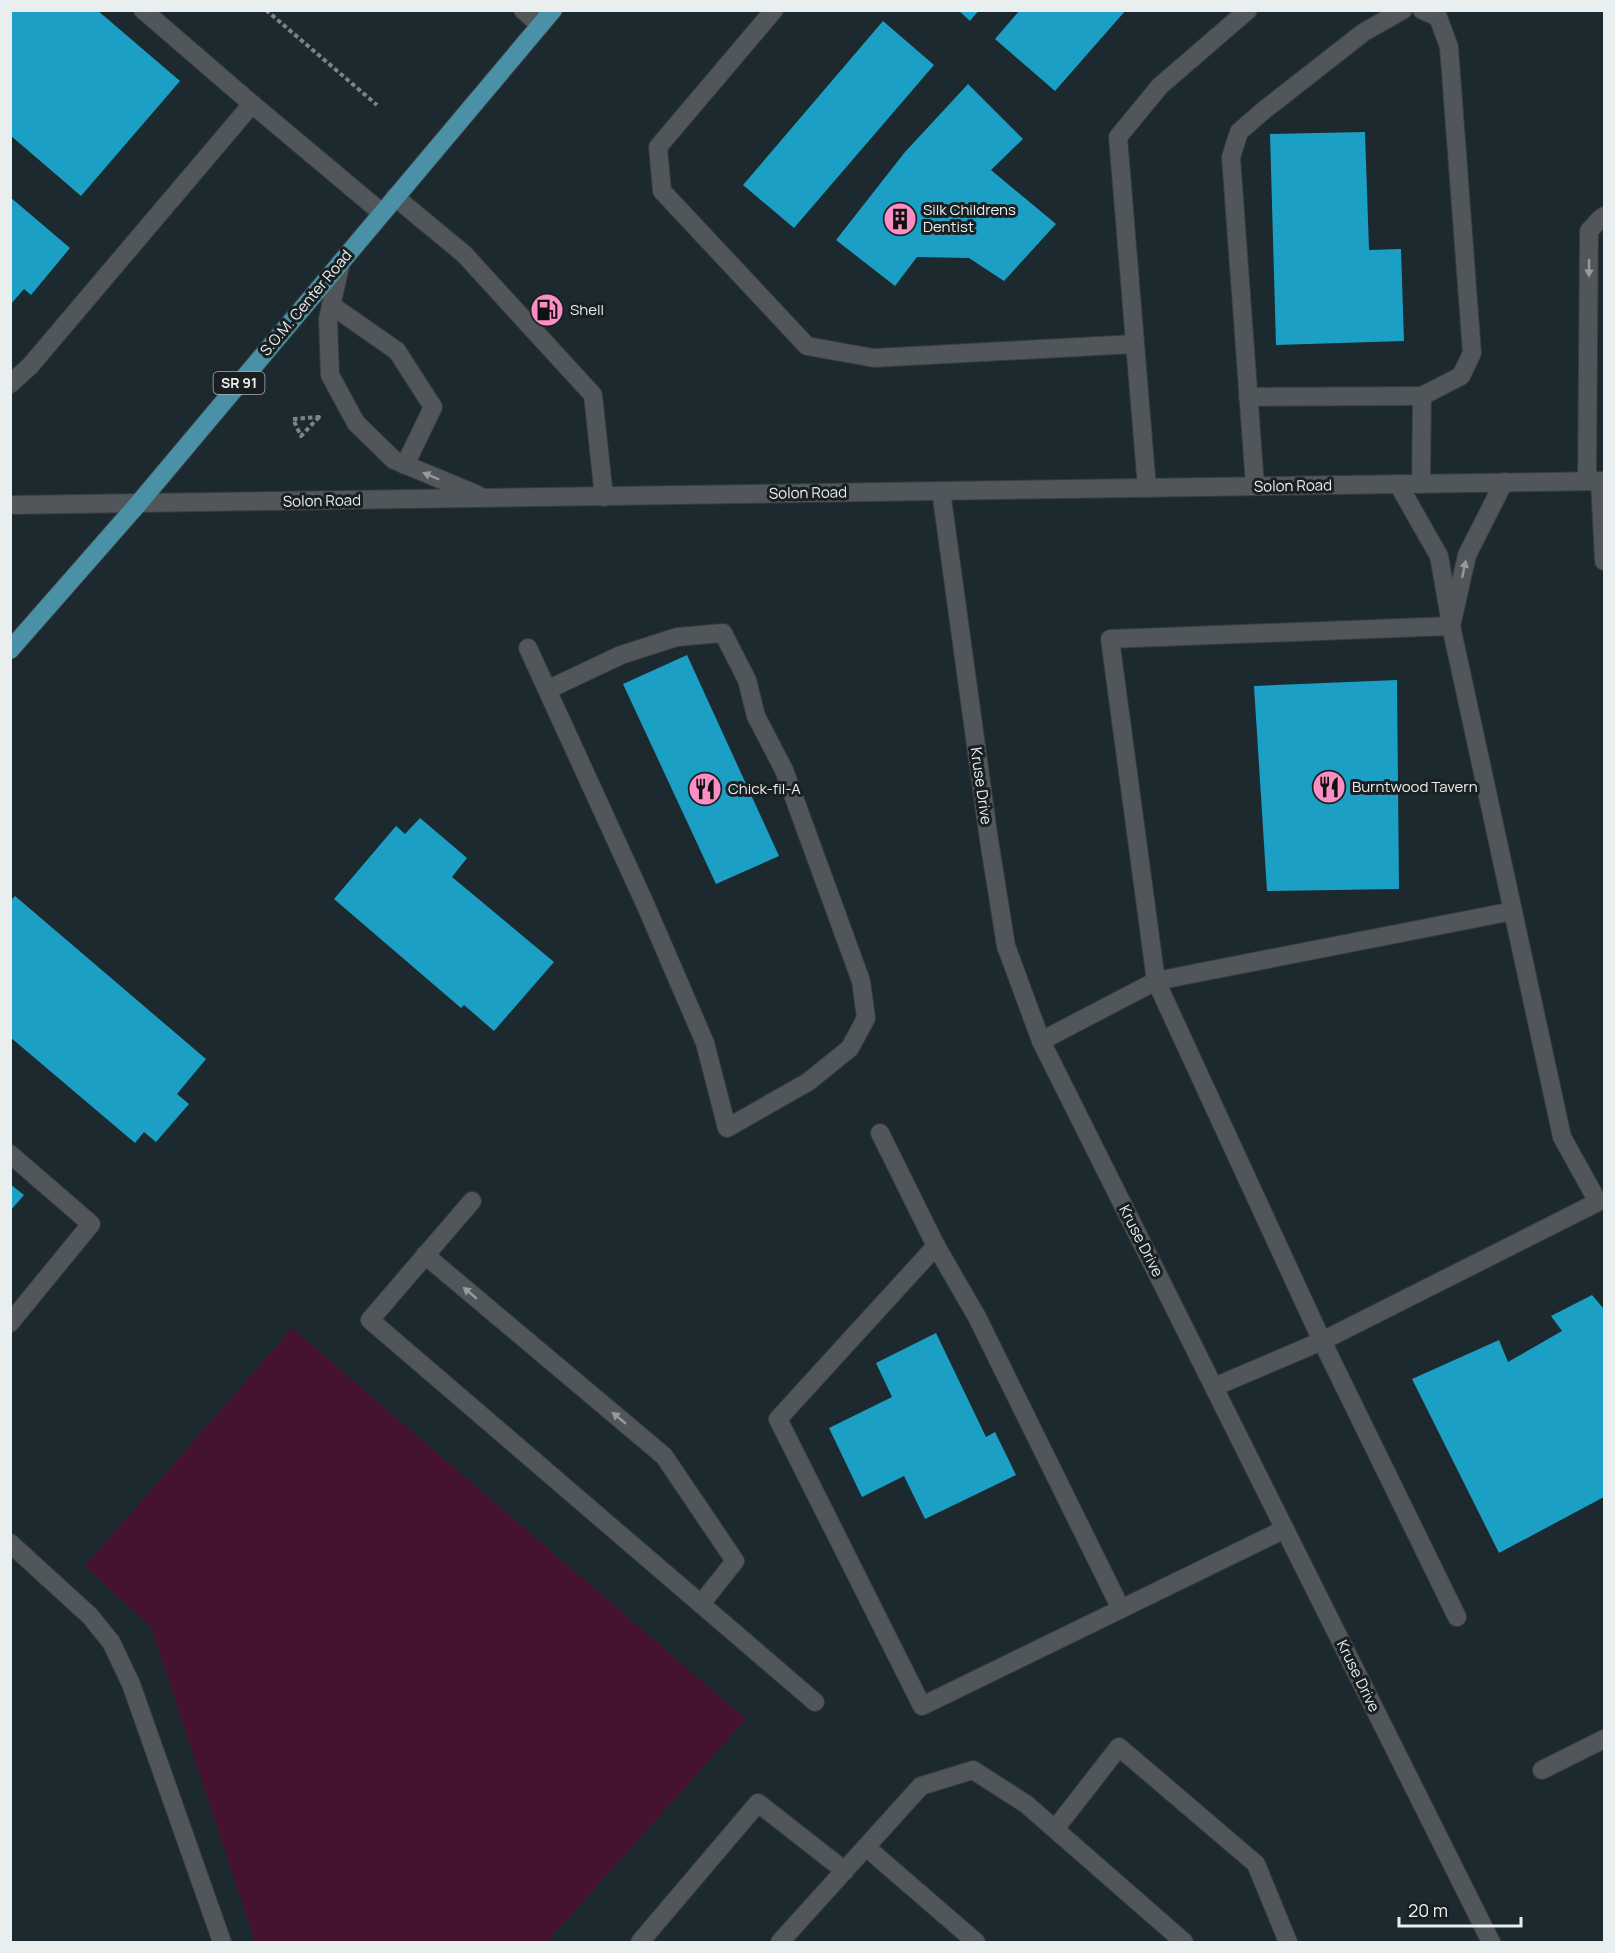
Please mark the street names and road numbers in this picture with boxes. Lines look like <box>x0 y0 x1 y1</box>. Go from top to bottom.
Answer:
street label: S.O.M. Center Road <box>255 245 356 360</box>
road number: SR 91 <box>214 372 264 394</box>
street label: Solon Road <box>1254 474 1332 497</box>
street label: Solon Road <box>769 481 847 504</box>
street label: Solon Road <box>283 489 361 512</box>
street label: Kruse Drive <box>966 746 997 826</box>
street label: Kruse Drive <box>1114 1201 1169 1280</box>
street label: Kruse Drive <box>1332 1636 1385 1716</box>

